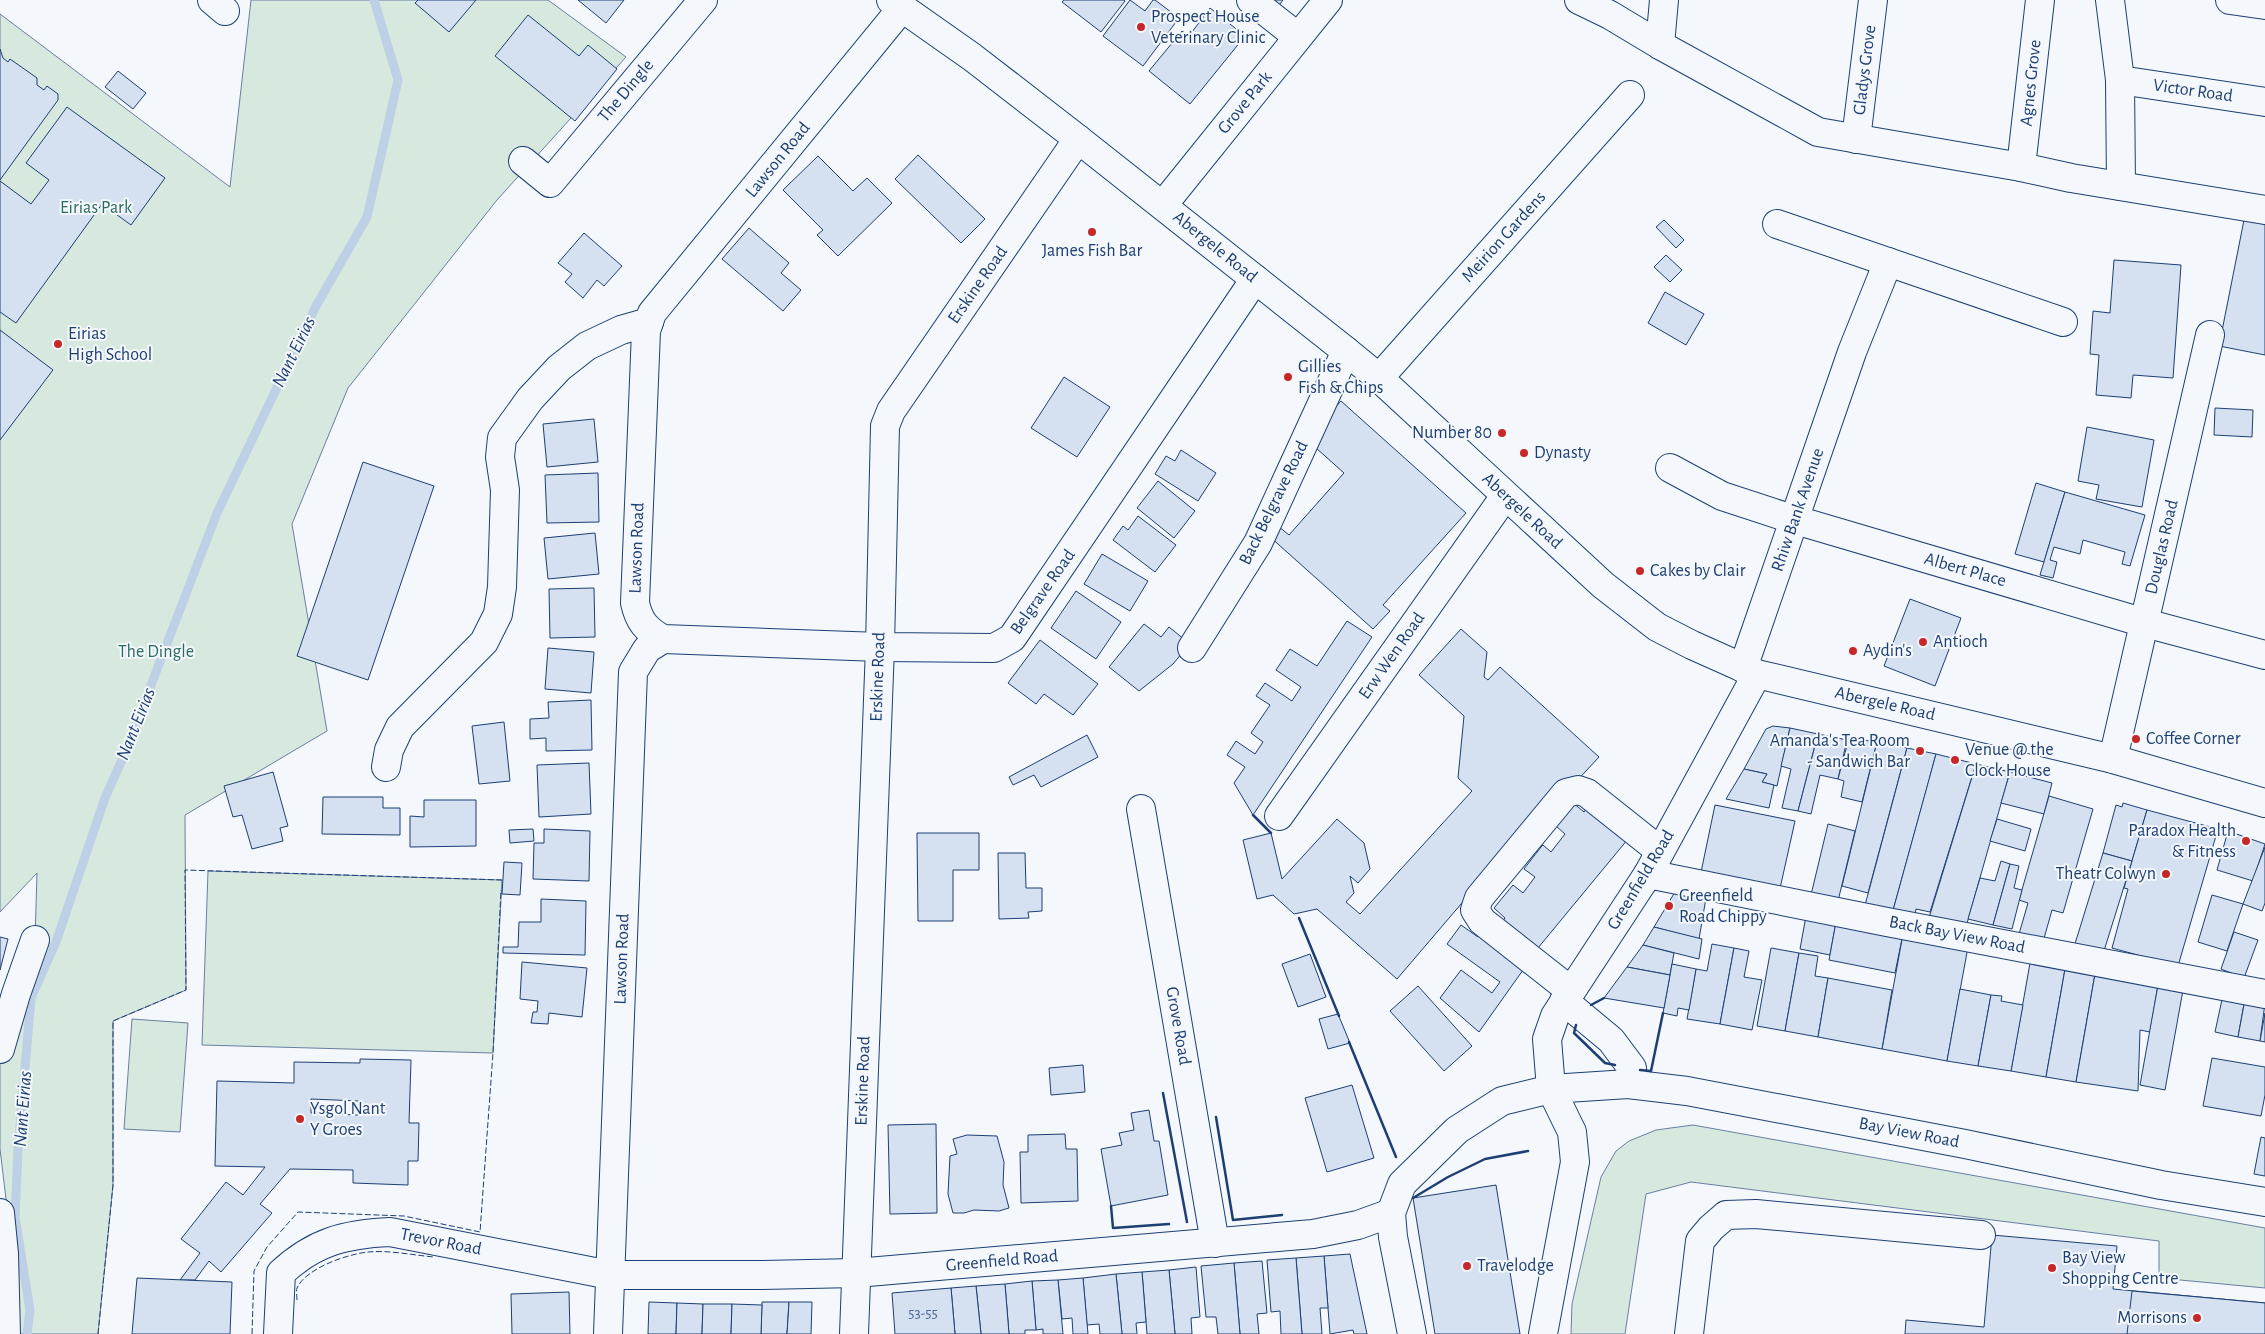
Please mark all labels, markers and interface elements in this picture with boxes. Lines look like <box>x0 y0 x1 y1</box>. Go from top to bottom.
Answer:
place label: Prospect House Veterinary Clinic <box>1151 8 1266 47</box>
marker: Prospect House Veterinary Clinic <box>1135 21 1147 33</box>
street label: Gladys Grove <box>1851 24 1879 116</box>
street label: Agnes Grove <box>2018 39 2044 127</box>
street label: The Dingle <box>595 56 657 126</box>
street label: Grove Park <box>1215 68 1276 138</box>
street label: Victor Road <box>2152 77 2234 105</box>
street label: Lawson Road <box>742 119 814 201</box>
street label: Meirion Gardens <box>1459 188 1549 286</box>
park label: Eirias Park <box>60 199 133 217</box>
street label: Abergele Road <box>1170 208 1260 286</box>
marker: James Fish Bar <box>1086 226 1098 238</box>
place label: James Fish Bar <box>1042 242 1142 260</box>
street label: Erskine Road <box>945 243 1011 327</box>
water label: Nant Eirias <box>269 314 319 390</box>
place label: Eirias High School <box>68 325 152 364</box>
marker: Eirias High School <box>52 338 64 350</box>
place label: Gillies Fish & Chips <box>1298 358 1384 397</box>
marker: Gillies Fish & Chips <box>1282 371 1294 383</box>
place label: Number 80 <box>1412 424 1492 442</box>
marker: Number 80 <box>1496 427 1508 439</box>
street label: Back Belgrave Road <box>1236 438 1312 568</box>
place label: Dynasty <box>1534 444 1591 462</box>
street label: Rhiw Bank Avenue <box>1768 446 1828 574</box>
marker: Dynasty <box>1518 447 1530 459</box>
street label: Abergele Road <box>1478 470 1566 552</box>
street label: Douglas Road <box>2142 498 2182 596</box>
street label: Lawson Road <box>626 502 648 594</box>
street label: Belgrave Road <box>1007 546 1079 638</box>
street label: Albert Place <box>1922 550 2008 590</box>
place label: Cakes by Clair <box>1650 562 1746 580</box>
marker: Cakes by Clair <box>1634 565 1646 577</box>
street label: Erw Wen Road <box>1356 609 1428 703</box>
street label: Erskine Road <box>867 632 889 722</box>
place label: Antioch <box>1933 633 1988 651</box>
marker: Antioch <box>1917 636 1929 648</box>
place label: Aydin's <box>1863 642 1912 660</box>
park label: The Dingle <box>118 643 194 661</box>
marker: Aydin's <box>1847 645 1859 657</box>
street label: Abergele Road <box>1833 684 1937 724</box>
water label: Nant Eirias <box>113 685 159 763</box>
place label: Coffee Corner <box>2146 730 2241 748</box>
place label: Amanda's Tea Room - Sandwich Bar <box>1770 732 1910 771</box>
marker: Coffee Corner <box>2130 733 2142 745</box>
place label: Venue @ the Clock House <box>1965 741 2054 780</box>
marker: Amanda's Tea Room - Sandwich Bar <box>1914 745 1926 757</box>
marker: Venue @ the Clock House <box>1949 754 1961 766</box>
place label: Paradox Health & Fitness <box>2128 822 2236 861</box>
street label: Greenfield Road <box>1604 827 1678 933</box>
marker: Paradox Health & Fitness <box>2240 835 2252 847</box>
place label: Theatr Colwyn <box>2055 865 2156 883</box>
marker: Theatr Colwyn <box>2160 868 2172 880</box>
place label: Greenfield Road Chippy <box>1679 887 1767 926</box>
marker: Greenfield Road Chippy <box>1663 900 1675 912</box>
street label: Lawson Road <box>611 913 633 1005</box>
street label: Back Bay View Road <box>1887 913 2027 957</box>
street label: Grove Road <box>1162 985 1194 1067</box>
street label: Erskine Road <box>852 1036 874 1126</box>
water label: Nant Eirias <box>11 1070 35 1148</box>
place label: Ysgol Nant Y Groes <box>310 1100 386 1139</box>
marker: Ysgol Nant Y Groes <box>294 1113 306 1125</box>
street label: Bay View Road <box>1857 1114 1961 1152</box>
street label: Trevor Road <box>399 1225 483 1259</box>
street label: Greenfield Road <box>945 1247 1059 1275</box>
place label: Bay View Shopping Centre <box>2062 1249 2179 1288</box>
place label: Travelodge <box>1477 1257 1554 1275</box>
marker: Travelodge <box>1461 1260 1473 1272</box>
marker: Bay View Shopping Centre <box>2046 1262 2058 1274</box>
house number: 53-55 <box>908 1306 938 1321</box>
place label: Morrisons <box>2117 1309 2187 1327</box>
marker: Morrisons <box>2191 1312 2203 1324</box>

